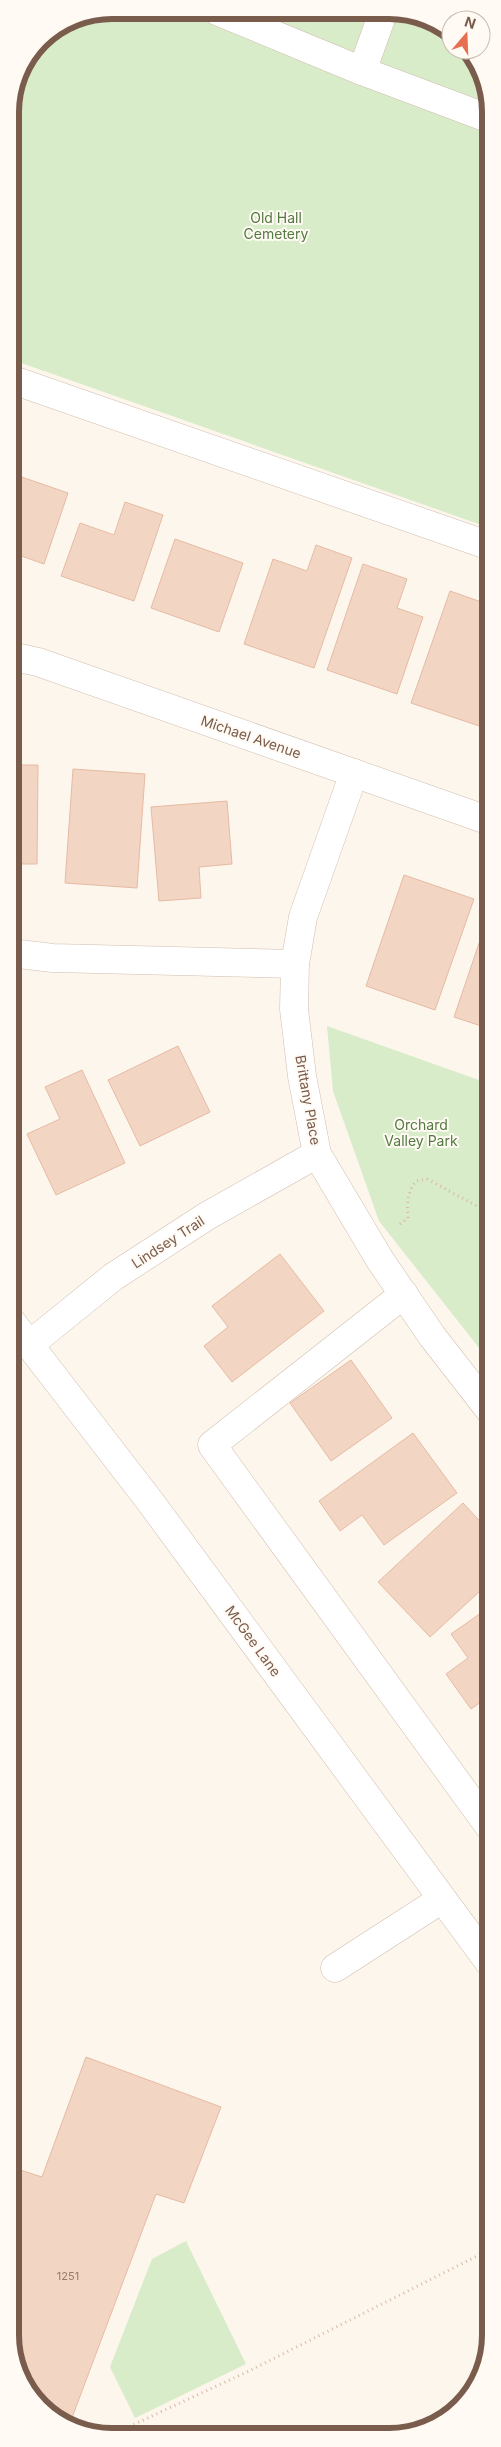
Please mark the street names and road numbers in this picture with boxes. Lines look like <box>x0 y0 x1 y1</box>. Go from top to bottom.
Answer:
street label: Michael Avenue <box>199 711 303 762</box>
street label: Brittany Place <box>292 1054 325 1146</box>
street label: Lindsey Trail <box>128 1212 207 1271</box>
street label: McGee Lane <box>222 1602 285 1680</box>

